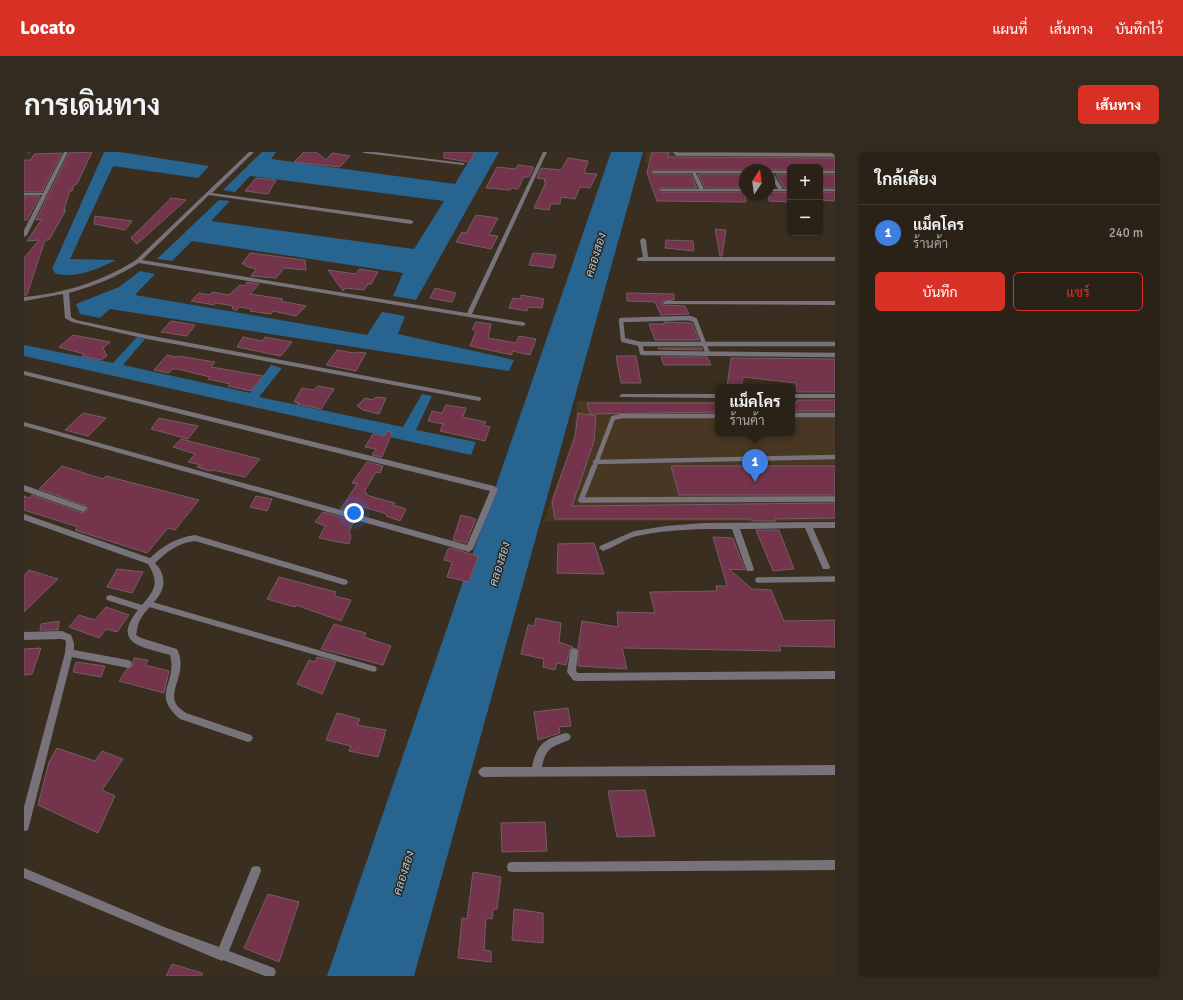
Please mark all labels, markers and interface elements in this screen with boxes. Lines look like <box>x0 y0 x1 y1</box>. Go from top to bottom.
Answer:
text: Locato <box>20 16 75 40</box>
text: แผนที่ <box>992 21 1027 38</box>
text: เส้นทาง <box>1049 21 1093 38</box>
text: บันทึกไว้ <box>1115 21 1163 38</box>
button: เส้นทาง <box>1078 85 1159 124</box>
text: การเดินทาง <box>24 89 160 123</box>
north arrow <box>739 164 775 200</box>
map controls <box>787 164 823 236</box>
button: + <box>787 164 823 200</box>
text: ใกล้เคียง <box>875 169 937 190</box>
button: − <box>787 200 823 236</box>
text: แม็คโคร <box>913 216 964 234</box>
text: 1 <box>884 225 892 241</box>
text: 240 m <box>1109 225 1143 241</box>
water label: คลองสอง <box>582 230 610 279</box>
text: ร้านค้า <box>913 236 948 252</box>
button: บันทึก <box>875 272 1005 311</box>
button: แชร์ <box>1013 272 1143 311</box>
popup <box>715 384 795 436</box>
text: แม็คโคร <box>729 393 781 411</box>
text: ร้านค้า <box>729 413 765 429</box>
pin: 1 <box>742 449 768 482</box>
your location <box>344 503 364 523</box>
water label: คลองสอง <box>486 539 514 588</box>
water label: คลองสอง <box>390 848 418 897</box>

